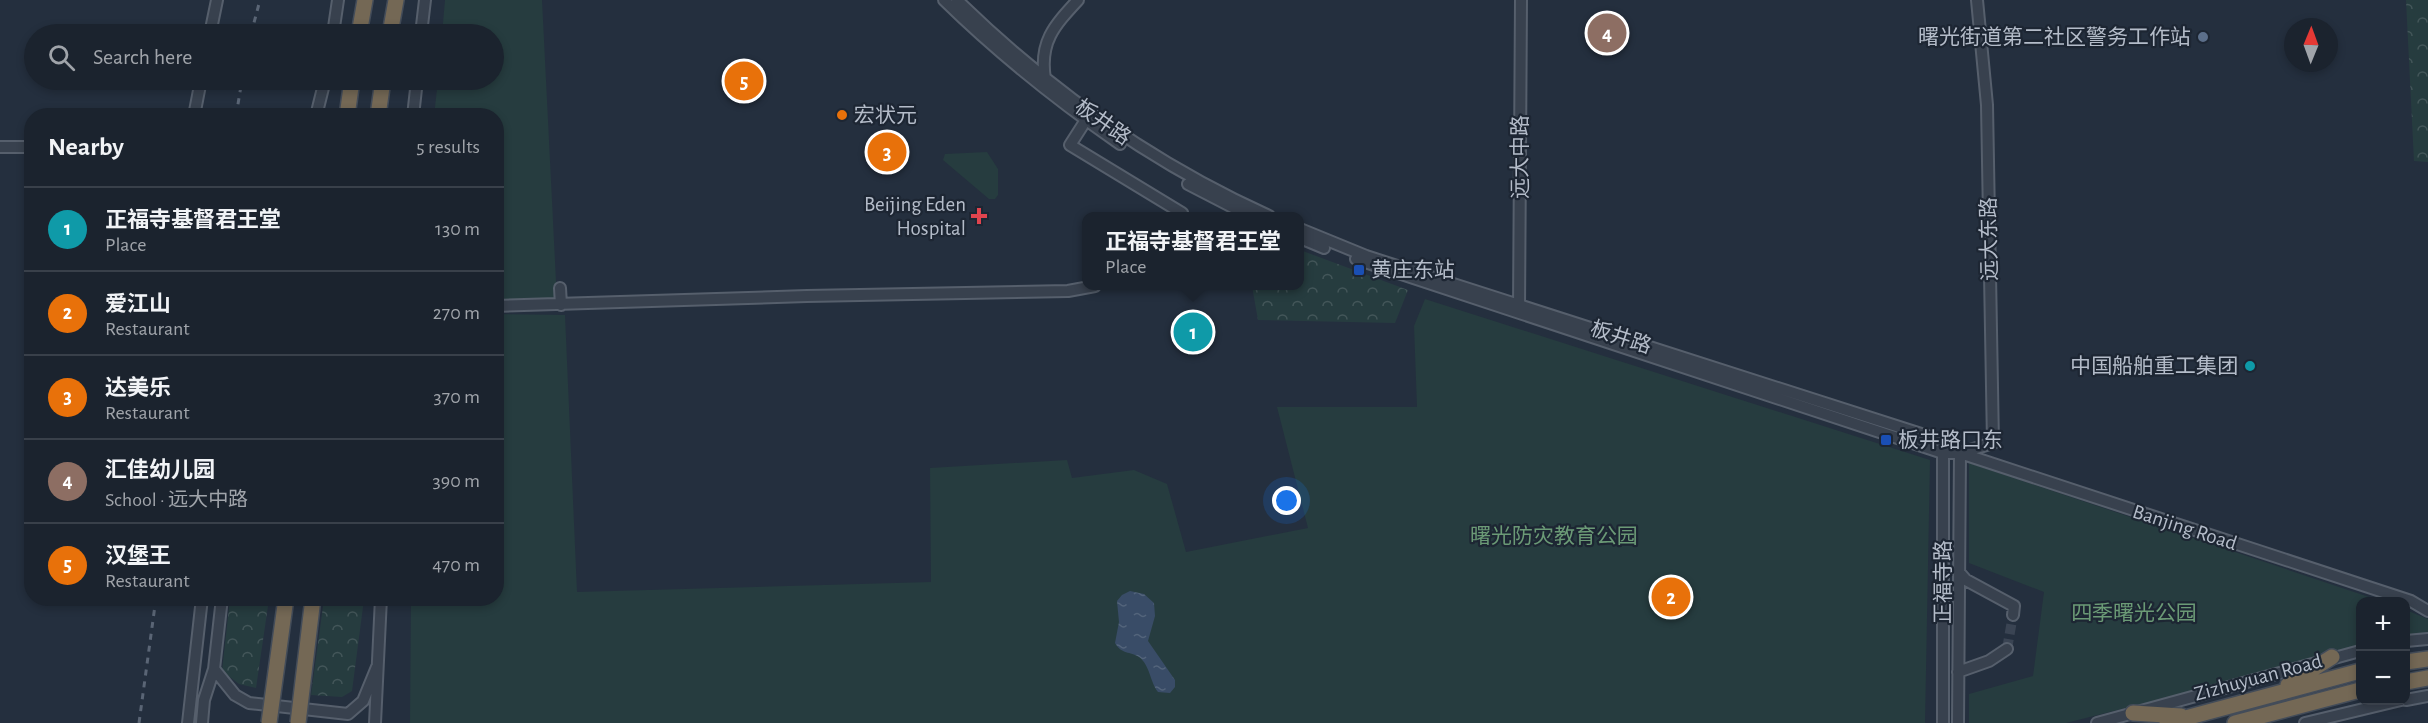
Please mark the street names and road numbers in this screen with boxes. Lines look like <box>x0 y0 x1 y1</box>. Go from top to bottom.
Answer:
street label: 板井路 <box>1071 95 1135 149</box>
street label: 远大中路 <box>1509 115 1531 199</box>
street label: 远大东路 <box>1977 197 2001 281</box>
street label: 板井路 <box>1588 317 1654 357</box>
street label: Banjing Road <box>2130 501 2240 554</box>
street label: 正福寺路 <box>1932 540 1954 624</box>
street label: Zizhuyuan Road <box>2192 650 2324 705</box>

